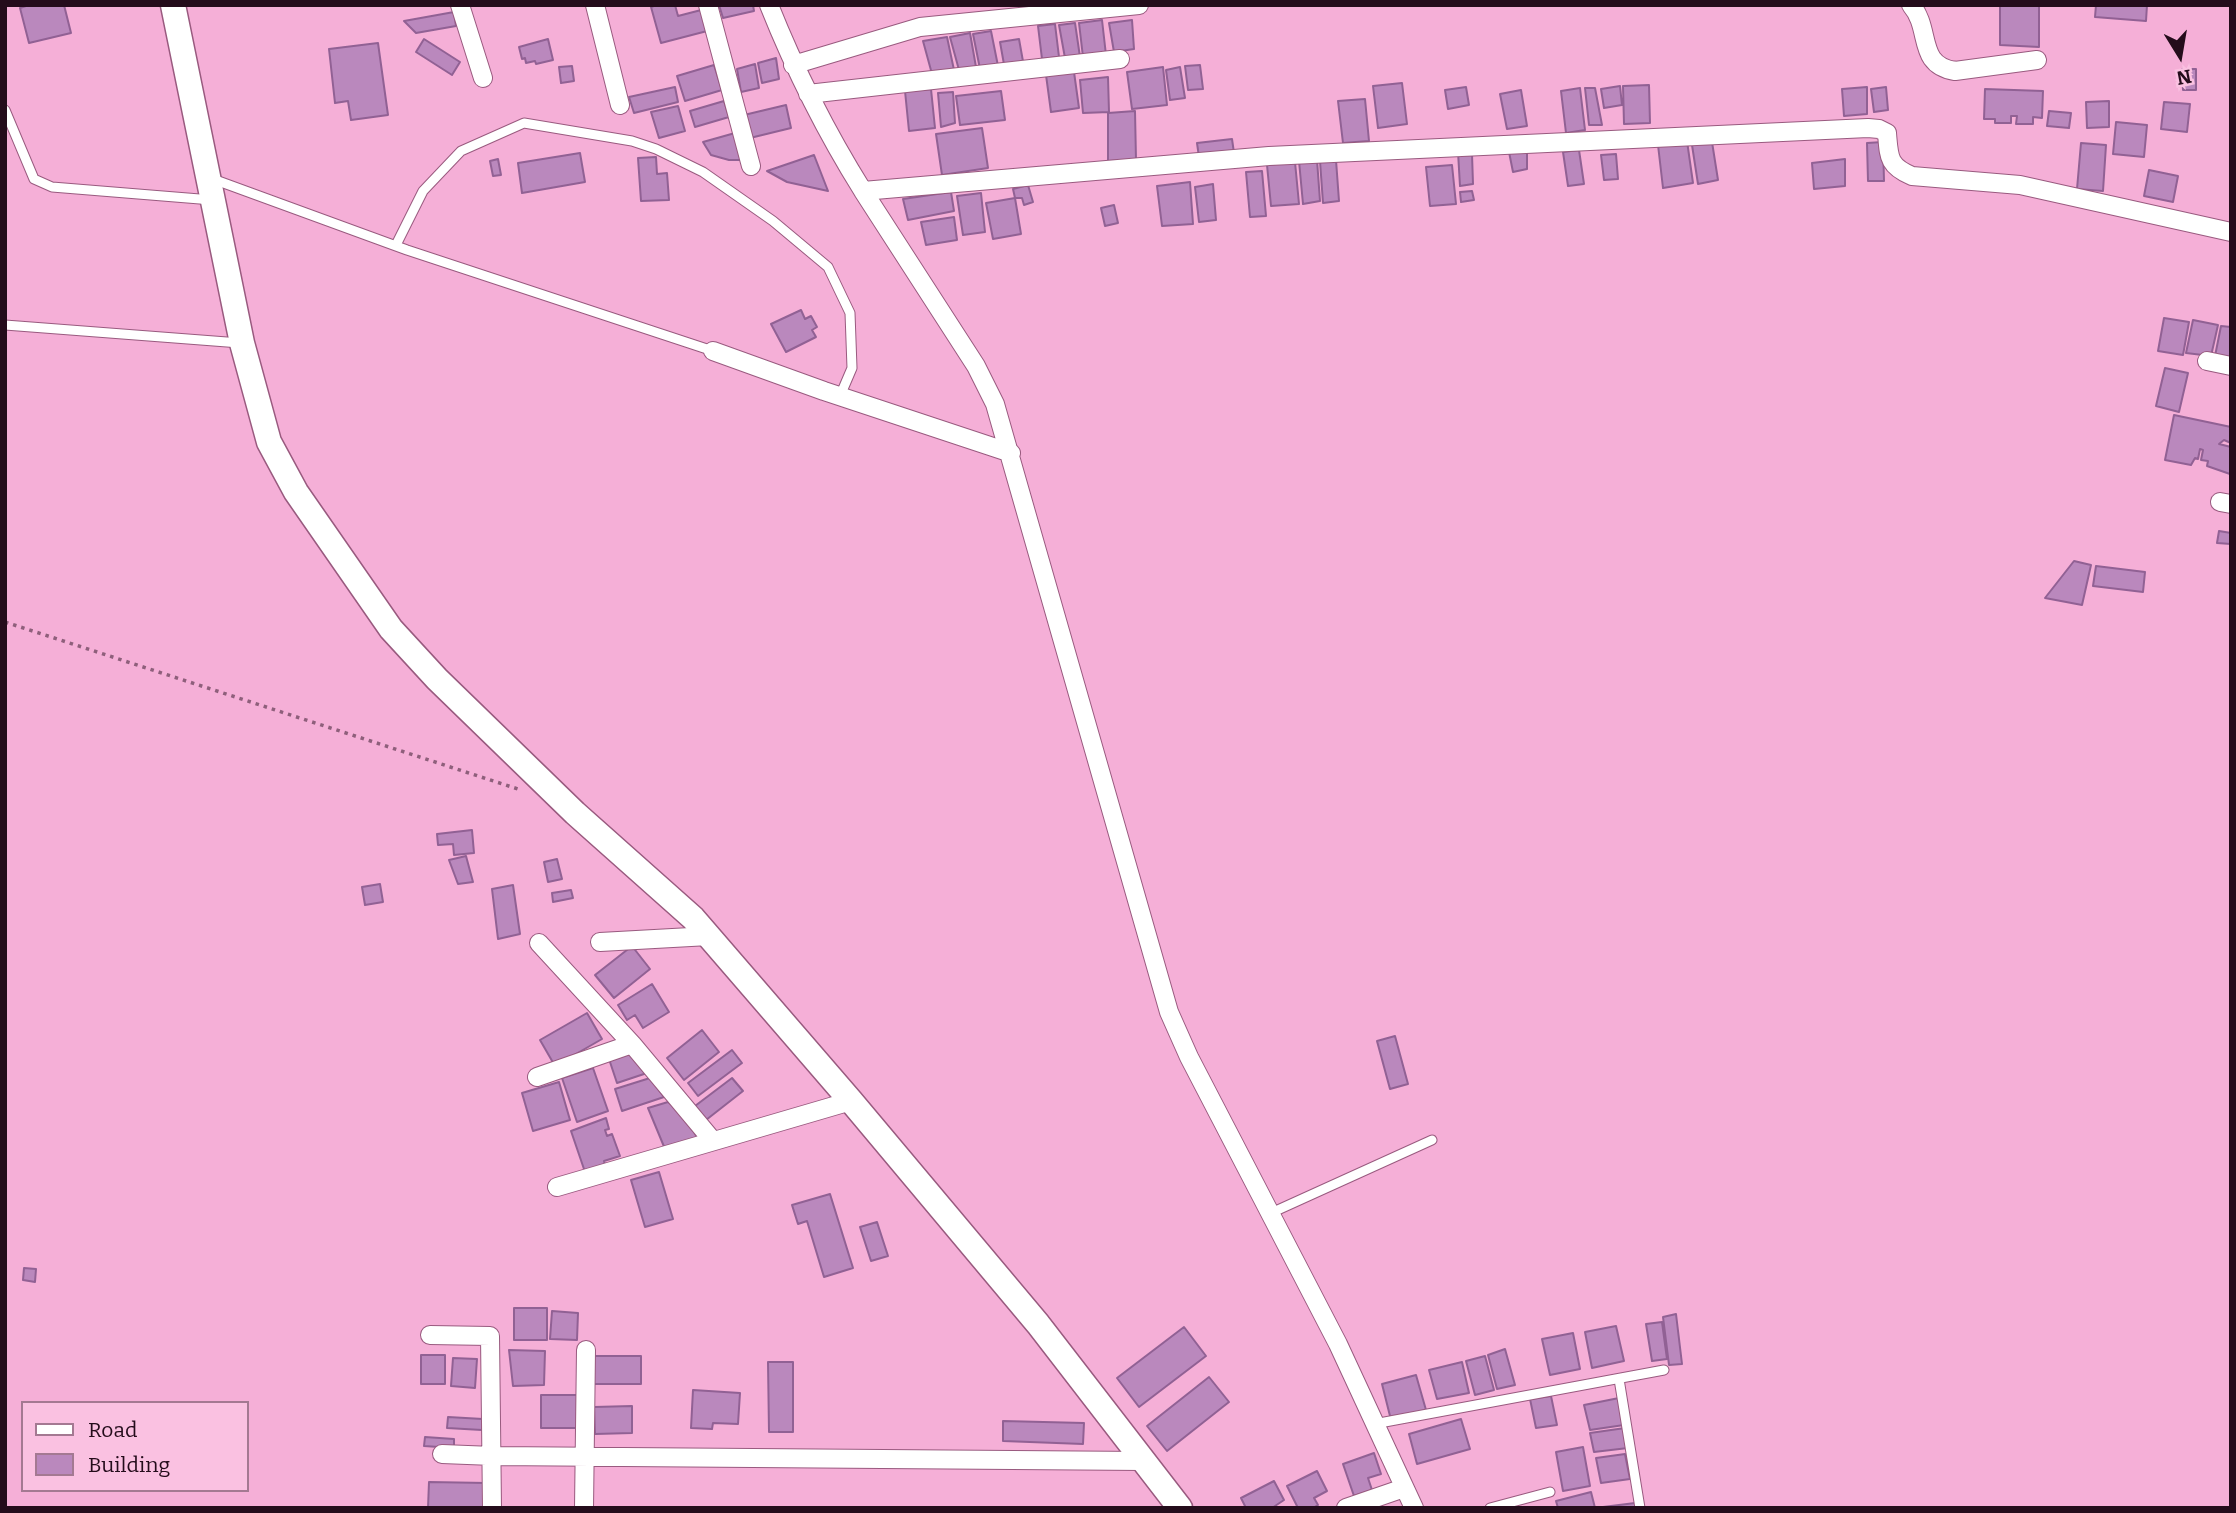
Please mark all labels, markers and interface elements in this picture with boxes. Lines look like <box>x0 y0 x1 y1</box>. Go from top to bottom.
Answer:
north arrow <box>2145 21 2215 91</box>
text: N <box>2175 64 2194 90</box>
legend <box>21 1401 248 1492</box>
text: Road <box>88 1417 137 1443</box>
text: Building <box>88 1452 170 1478</box>

